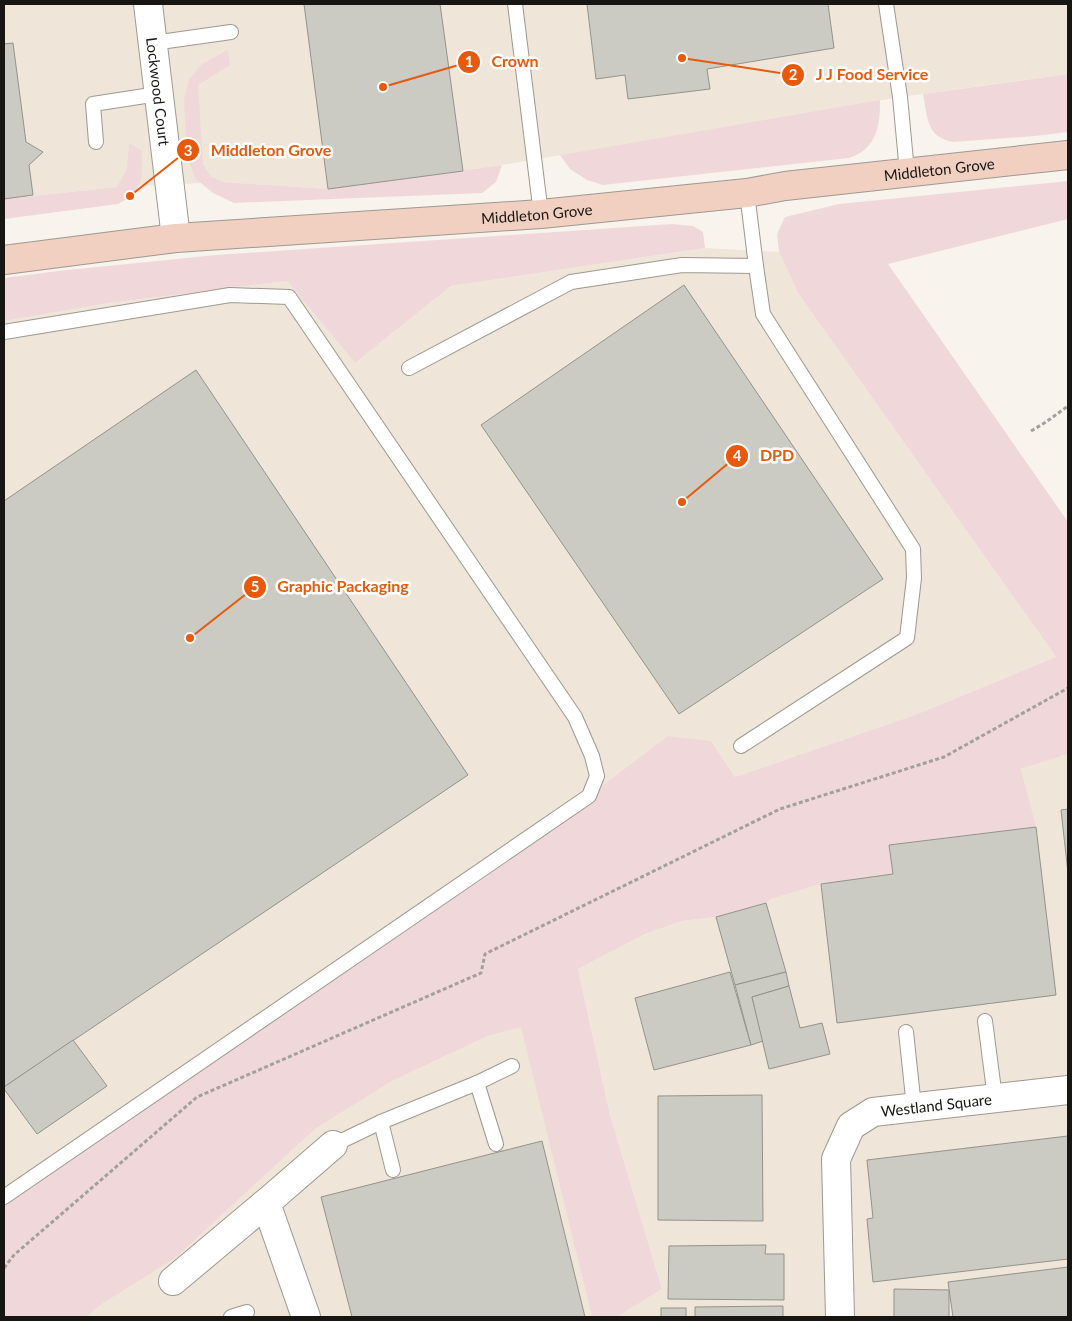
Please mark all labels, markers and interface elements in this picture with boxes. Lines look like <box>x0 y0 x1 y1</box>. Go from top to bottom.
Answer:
street label: Lockwood Court <box>143 36 174 147</box>
callout: Crown <box>457 46 549 77</box>
text: Crown <box>491 51 539 70</box>
text: 1 <box>465 52 473 70</box>
callout: J J Food Service <box>780 59 938 90</box>
text: J J Food Service <box>816 64 929 83</box>
text: 2 <box>789 65 798 83</box>
callout: Middleton Grove <box>175 135 341 166</box>
text: Middleton Grove <box>211 140 332 159</box>
text: 3 <box>184 141 192 159</box>
street label: Middleton Grove <box>883 154 996 184</box>
street label: Middleton Grove <box>481 200 593 227</box>
callout: DPD <box>725 440 804 471</box>
text: DPD <box>760 445 794 464</box>
text: 4 <box>733 446 742 464</box>
callout: Graphic Packaging <box>242 571 419 602</box>
text: Graphic Packaging <box>277 576 409 595</box>
text: 5 <box>251 577 259 595</box>
street label: Westland Square <box>880 1090 993 1120</box>

